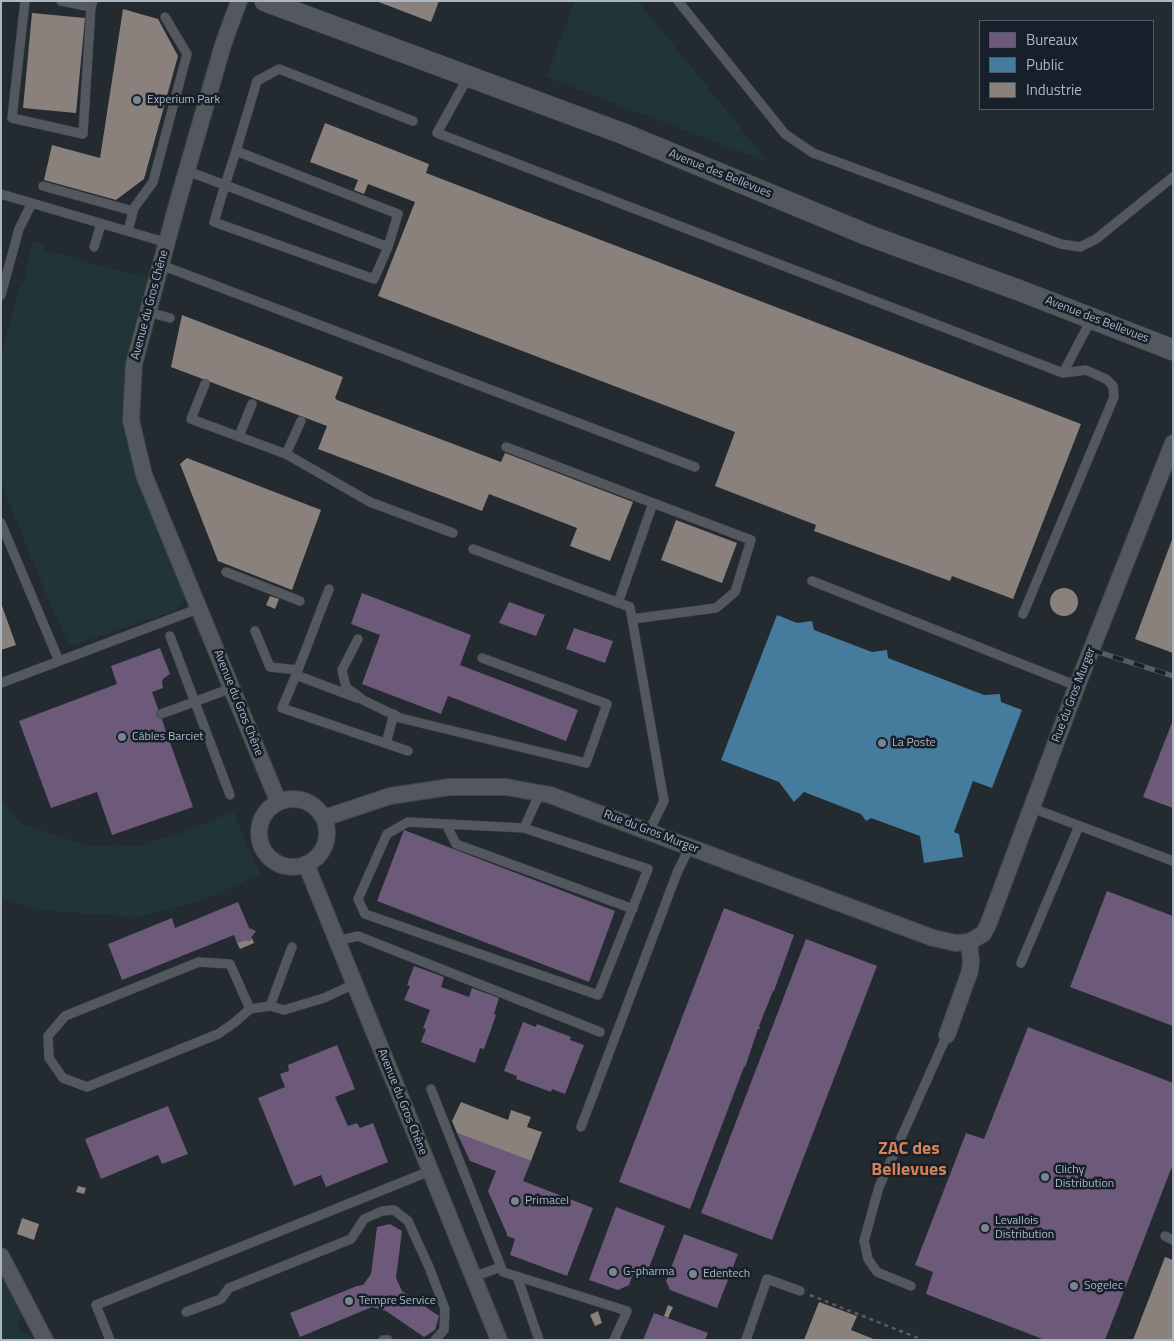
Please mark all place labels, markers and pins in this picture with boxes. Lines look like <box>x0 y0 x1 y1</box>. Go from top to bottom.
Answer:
place label: Experium Park <box>147 93 220 107</box>
marker: Experium Park <box>131 94 143 106</box>
place label: Câbles Barciet <box>132 730 203 744</box>
marker: Câbles Barciet <box>116 731 128 743</box>
place label: La Poste <box>892 736 936 750</box>
marker: La Poste <box>876 737 888 749</box>
place label: Clichy Distribution <box>1055 1163 1114 1191</box>
marker: Clichy Distribution <box>1039 1171 1051 1183</box>
place label: Primacel <box>525 1194 569 1208</box>
marker: Primacel <box>509 1195 521 1207</box>
place label: Levallois Distribution <box>995 1214 1054 1242</box>
marker: Levallois Distribution <box>979 1222 991 1234</box>
place label: G-pharma <box>623 1265 675 1279</box>
marker: G-pharma <box>607 1266 619 1278</box>
place label: Edentech <box>703 1267 750 1281</box>
marker: Edentech <box>687 1268 699 1280</box>
place label: Sogelec <box>1084 1279 1123 1293</box>
marker: Sogelec <box>1068 1280 1080 1292</box>
place label: Tempre Service <box>359 1294 436 1308</box>
marker: Tempre Service <box>343 1295 355 1307</box>

